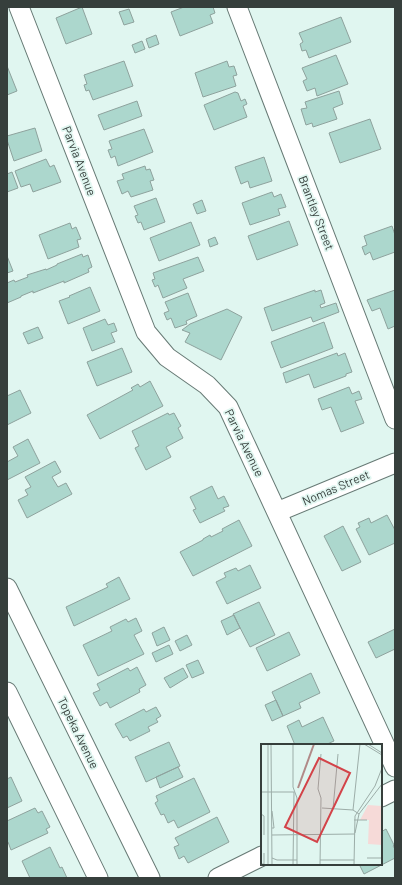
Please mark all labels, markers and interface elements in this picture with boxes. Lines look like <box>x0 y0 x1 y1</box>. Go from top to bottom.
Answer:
street label: Parvia Avenue <box>60 124 100 197</box>
street label: Brantley Street <box>296 173 338 252</box>
street label: Parvia Avenue <box>223 407 267 479</box>
street label: Nomas Street <box>300 467 371 508</box>
street label: Topeka Avenue <box>56 694 102 771</box>
inset map <box>261 744 382 865</box>

